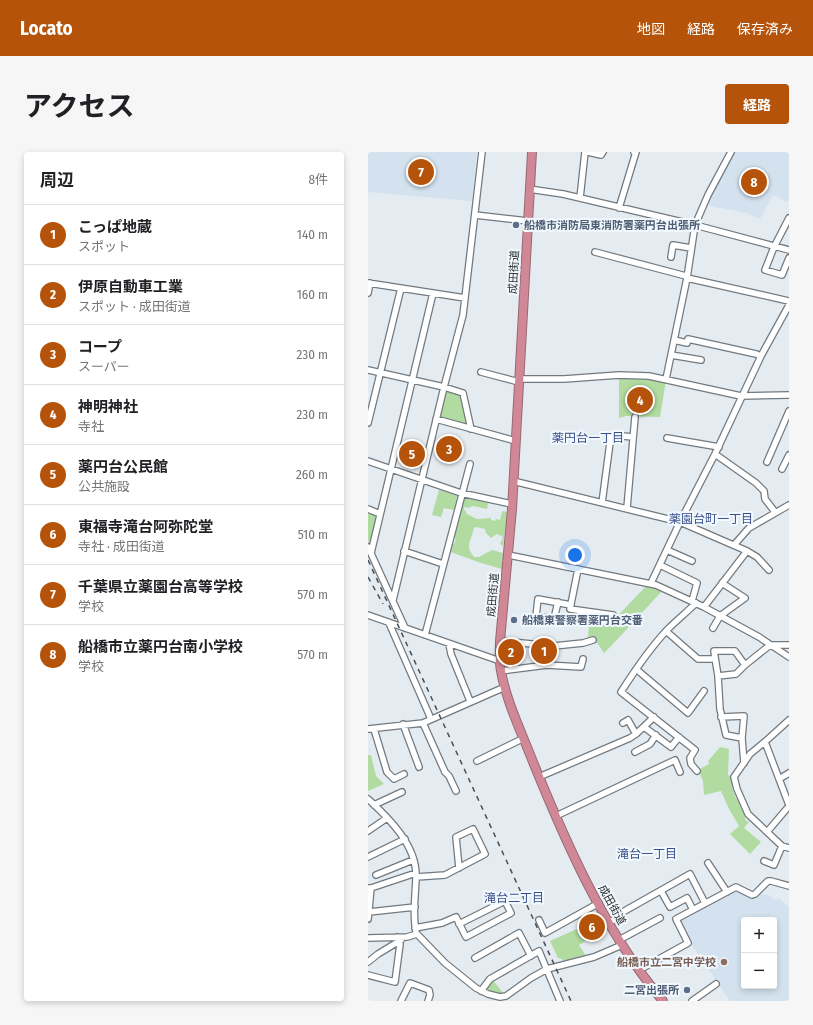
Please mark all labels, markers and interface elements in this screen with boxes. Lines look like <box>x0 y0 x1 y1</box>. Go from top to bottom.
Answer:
text: Locato <box>20 17 73 40</box>
text: 地図 <box>637 21 665 38</box>
text: 経路 <box>687 21 715 38</box>
text: 保存済み <box>737 21 793 38</box>
button: 経路 <box>725 84 789 124</box>
text: アクセス <box>24 90 135 123</box>
pin: 7 <box>408 157 434 187</box>
pin: 8 <box>741 167 767 197</box>
text: 周辺 <box>40 170 74 191</box>
text: 8件 <box>308 172 328 187</box>
text: こっぱ地蔵 <box>78 218 152 236</box>
place label: 船橋市消防局東消防署薬円台出張所 <box>524 219 700 232</box>
marker: 船橋市消防局東消防署薬円台出張所 <box>511 220 521 230</box>
text: 1 <box>50 227 56 242</box>
text: 140 m <box>297 227 328 242</box>
text: スポット <box>78 239 130 254</box>
street label: 成田街道 <box>506 250 522 294</box>
text: 伊原自動車工業 <box>78 278 183 296</box>
text: 2 <box>50 287 56 302</box>
text: 160 m <box>297 287 328 302</box>
text: スポット · 成田街道 <box>78 299 191 314</box>
text: コープ <box>78 338 122 356</box>
text: 3 <box>50 347 56 362</box>
text: 230 m <box>297 347 328 362</box>
text: スーパー <box>78 359 130 374</box>
pin: 4 <box>627 385 653 415</box>
text: 神明神社 <box>78 398 138 416</box>
text: 4 <box>50 407 56 422</box>
text: 230 m <box>297 407 328 422</box>
text: 寺社 <box>78 419 104 434</box>
district label: 薬円台一丁目 <box>552 431 624 445</box>
pin: 3 <box>436 434 462 464</box>
pin: 5 <box>399 439 425 469</box>
text: 薬円台公民館 <box>78 458 168 476</box>
text: 5 <box>50 467 56 482</box>
text: 260 m <box>296 467 328 482</box>
text: 公共施設 <box>78 479 130 494</box>
district label: 薬園台町一丁目 <box>669 512 753 526</box>
text: 東福寺滝台阿弥陀堂 <box>78 518 213 536</box>
text: 6 <box>50 527 56 542</box>
text: 510 m <box>298 527 328 542</box>
text: 寺社 · 成田街道 <box>78 539 165 554</box>
your location <box>565 545 585 565</box>
street label: 成田街道 <box>485 573 501 617</box>
text: 千葉県立薬園台高等学校 <box>78 578 243 596</box>
text: 7 <box>50 587 56 602</box>
text: 570 m <box>297 587 328 602</box>
text: 学校 <box>78 599 104 614</box>
place label: 船橋東警察署薬円台交番 <box>522 614 643 627</box>
marker: 船橋東警察署薬円台交番 <box>509 615 519 625</box>
pin: 1 <box>531 636 557 666</box>
pin: 2 <box>498 637 524 667</box>
text: 船橋市立薬円台南小学校 <box>78 638 243 656</box>
text: 8 <box>50 647 56 662</box>
text: 570 m <box>297 647 328 662</box>
text: 学校 <box>78 659 104 674</box>
district label: 滝台一丁目 <box>617 847 677 861</box>
street label: 成田街道 <box>596 883 628 927</box>
district label: 滝台二丁目 <box>484 891 544 905</box>
pin: 6 <box>579 912 605 942</box>
map controls <box>741 917 777 989</box>
button: + <box>741 917 777 953</box>
button: − <box>741 953 777 989</box>
place label: 船橋市立二宮中学校 <box>617 956 716 969</box>
marker: 船橋市立二宮中学校 <box>719 957 729 967</box>
place label: 二宮出張所 <box>624 984 679 997</box>
marker: 二宮出張所 <box>682 985 692 995</box>

